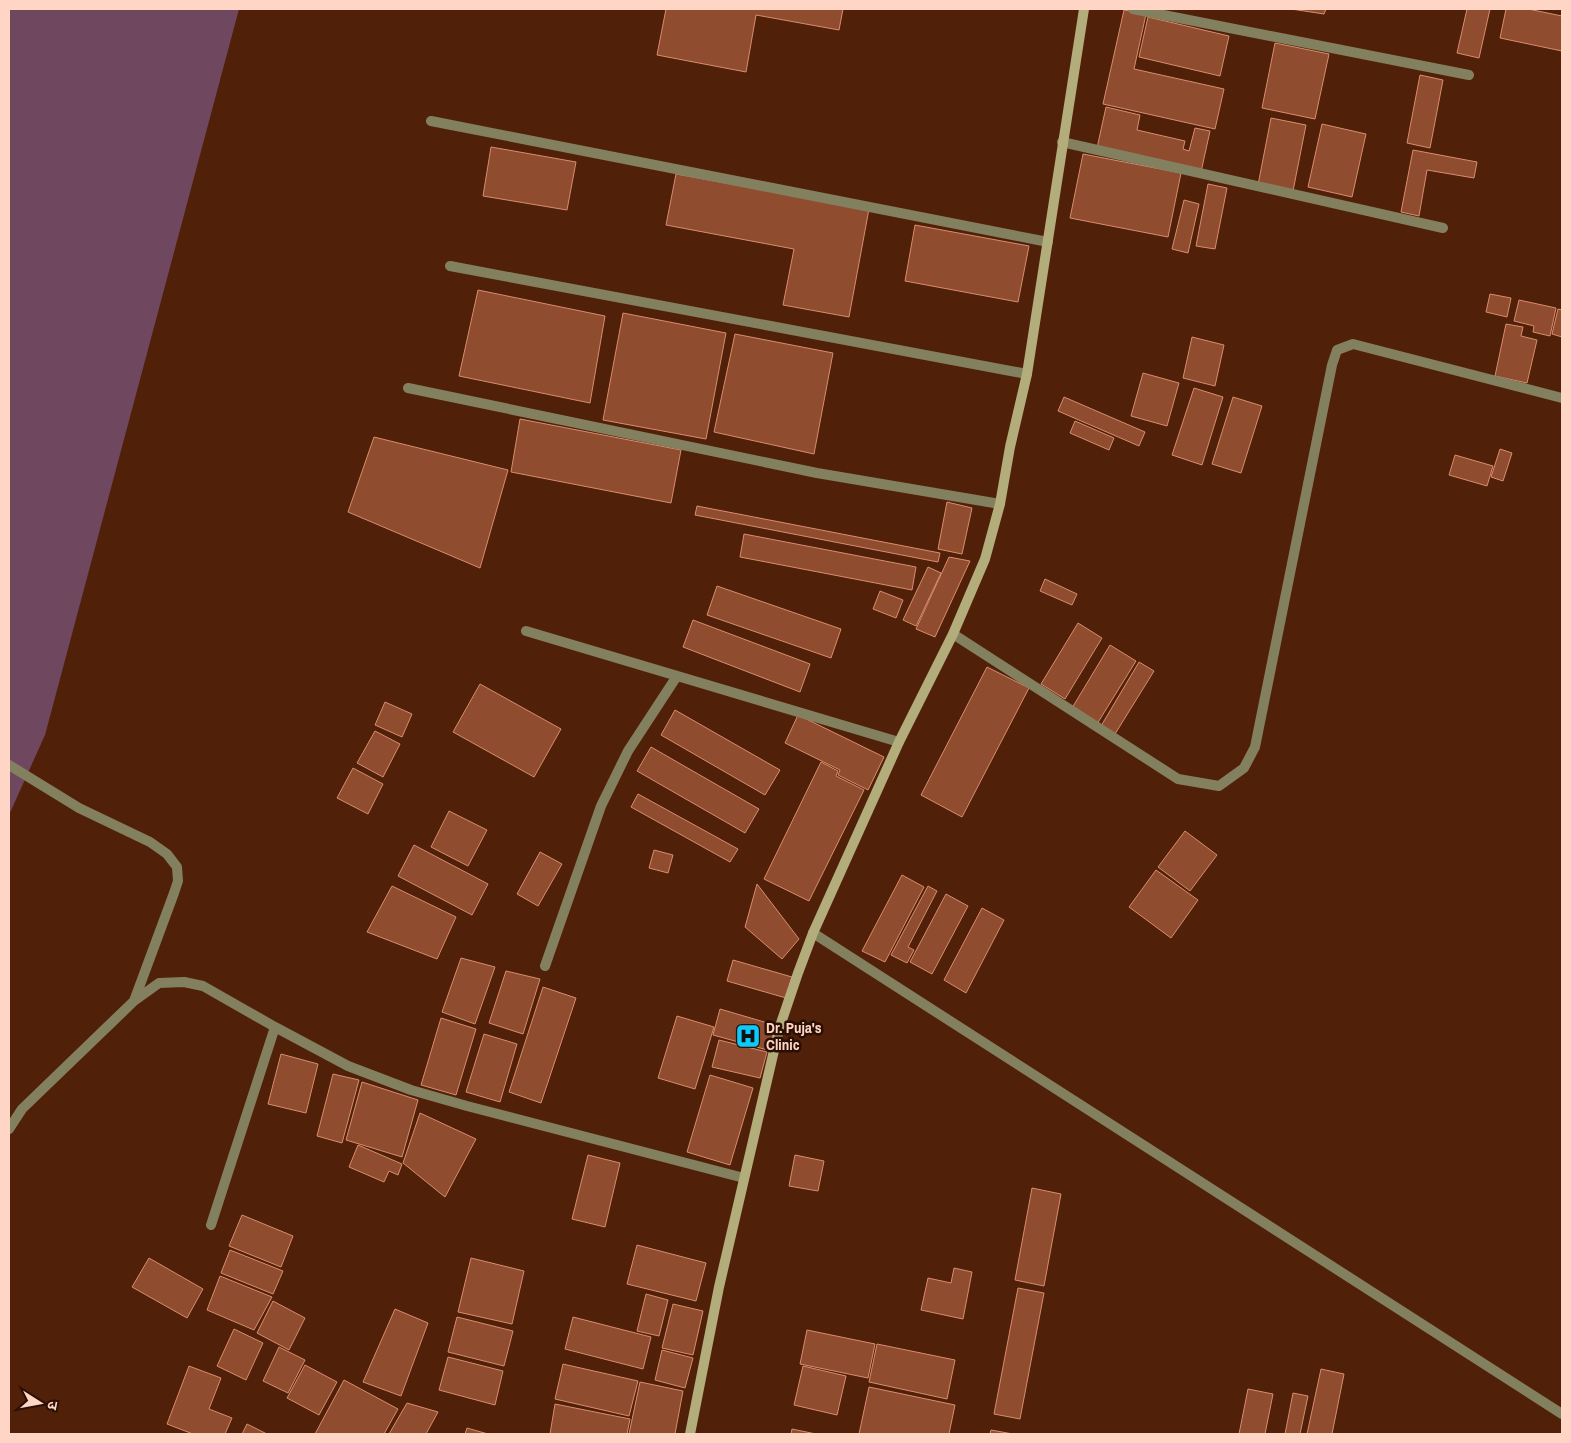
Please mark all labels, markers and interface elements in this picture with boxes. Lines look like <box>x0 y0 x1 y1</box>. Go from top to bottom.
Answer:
place label: Dr. Puja's Clinic <box>766 1017 822 1055</box>
hospital icon: Dr. Puja's Clinic <box>735 1023 761 1049</box>
north arrow <box>15 1378 65 1428</box>
text: उ <box>43 1400 62 1412</box>

